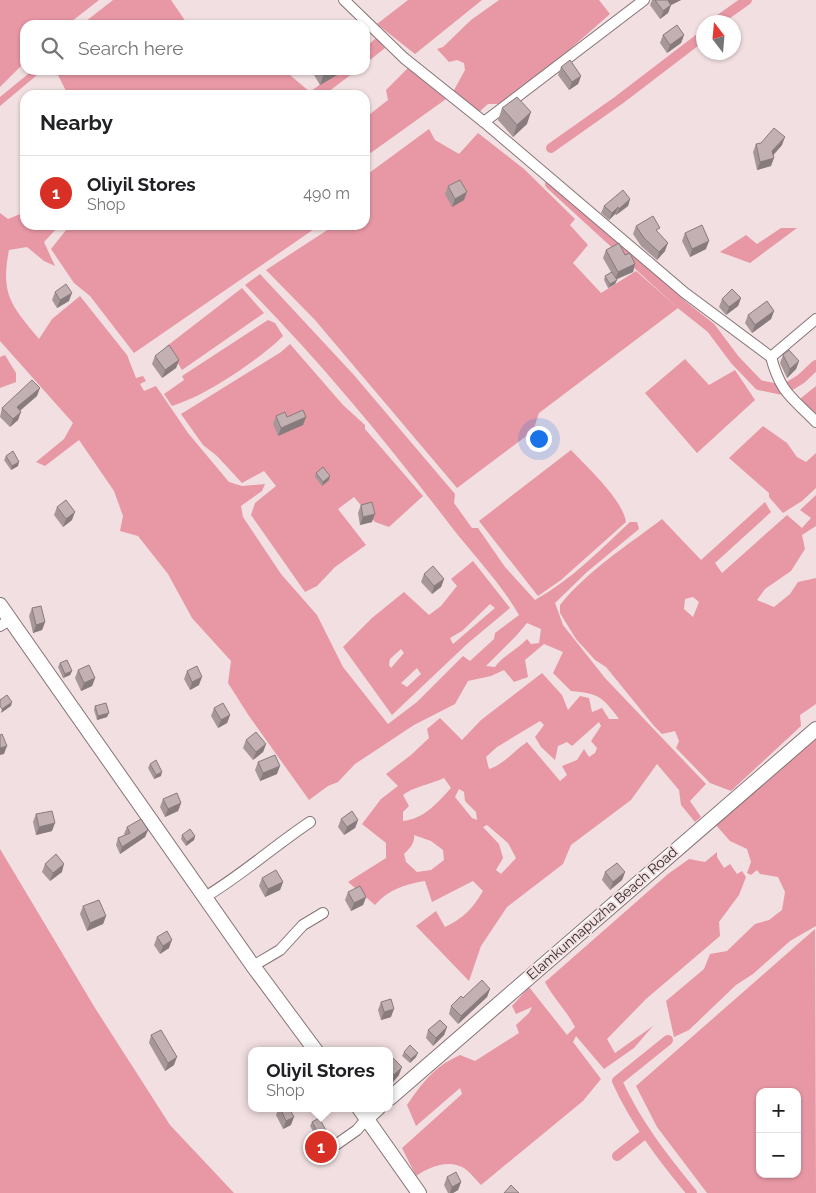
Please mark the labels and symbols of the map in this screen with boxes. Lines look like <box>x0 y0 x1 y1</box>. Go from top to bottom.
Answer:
north arrow <box>696 15 741 60</box>
your location <box>526 426 552 452</box>
street label: Elamkunnapuzha Beach Road <box>524 843 680 983</box>
pin: 1 <box>305 1128 337 1166</box>

